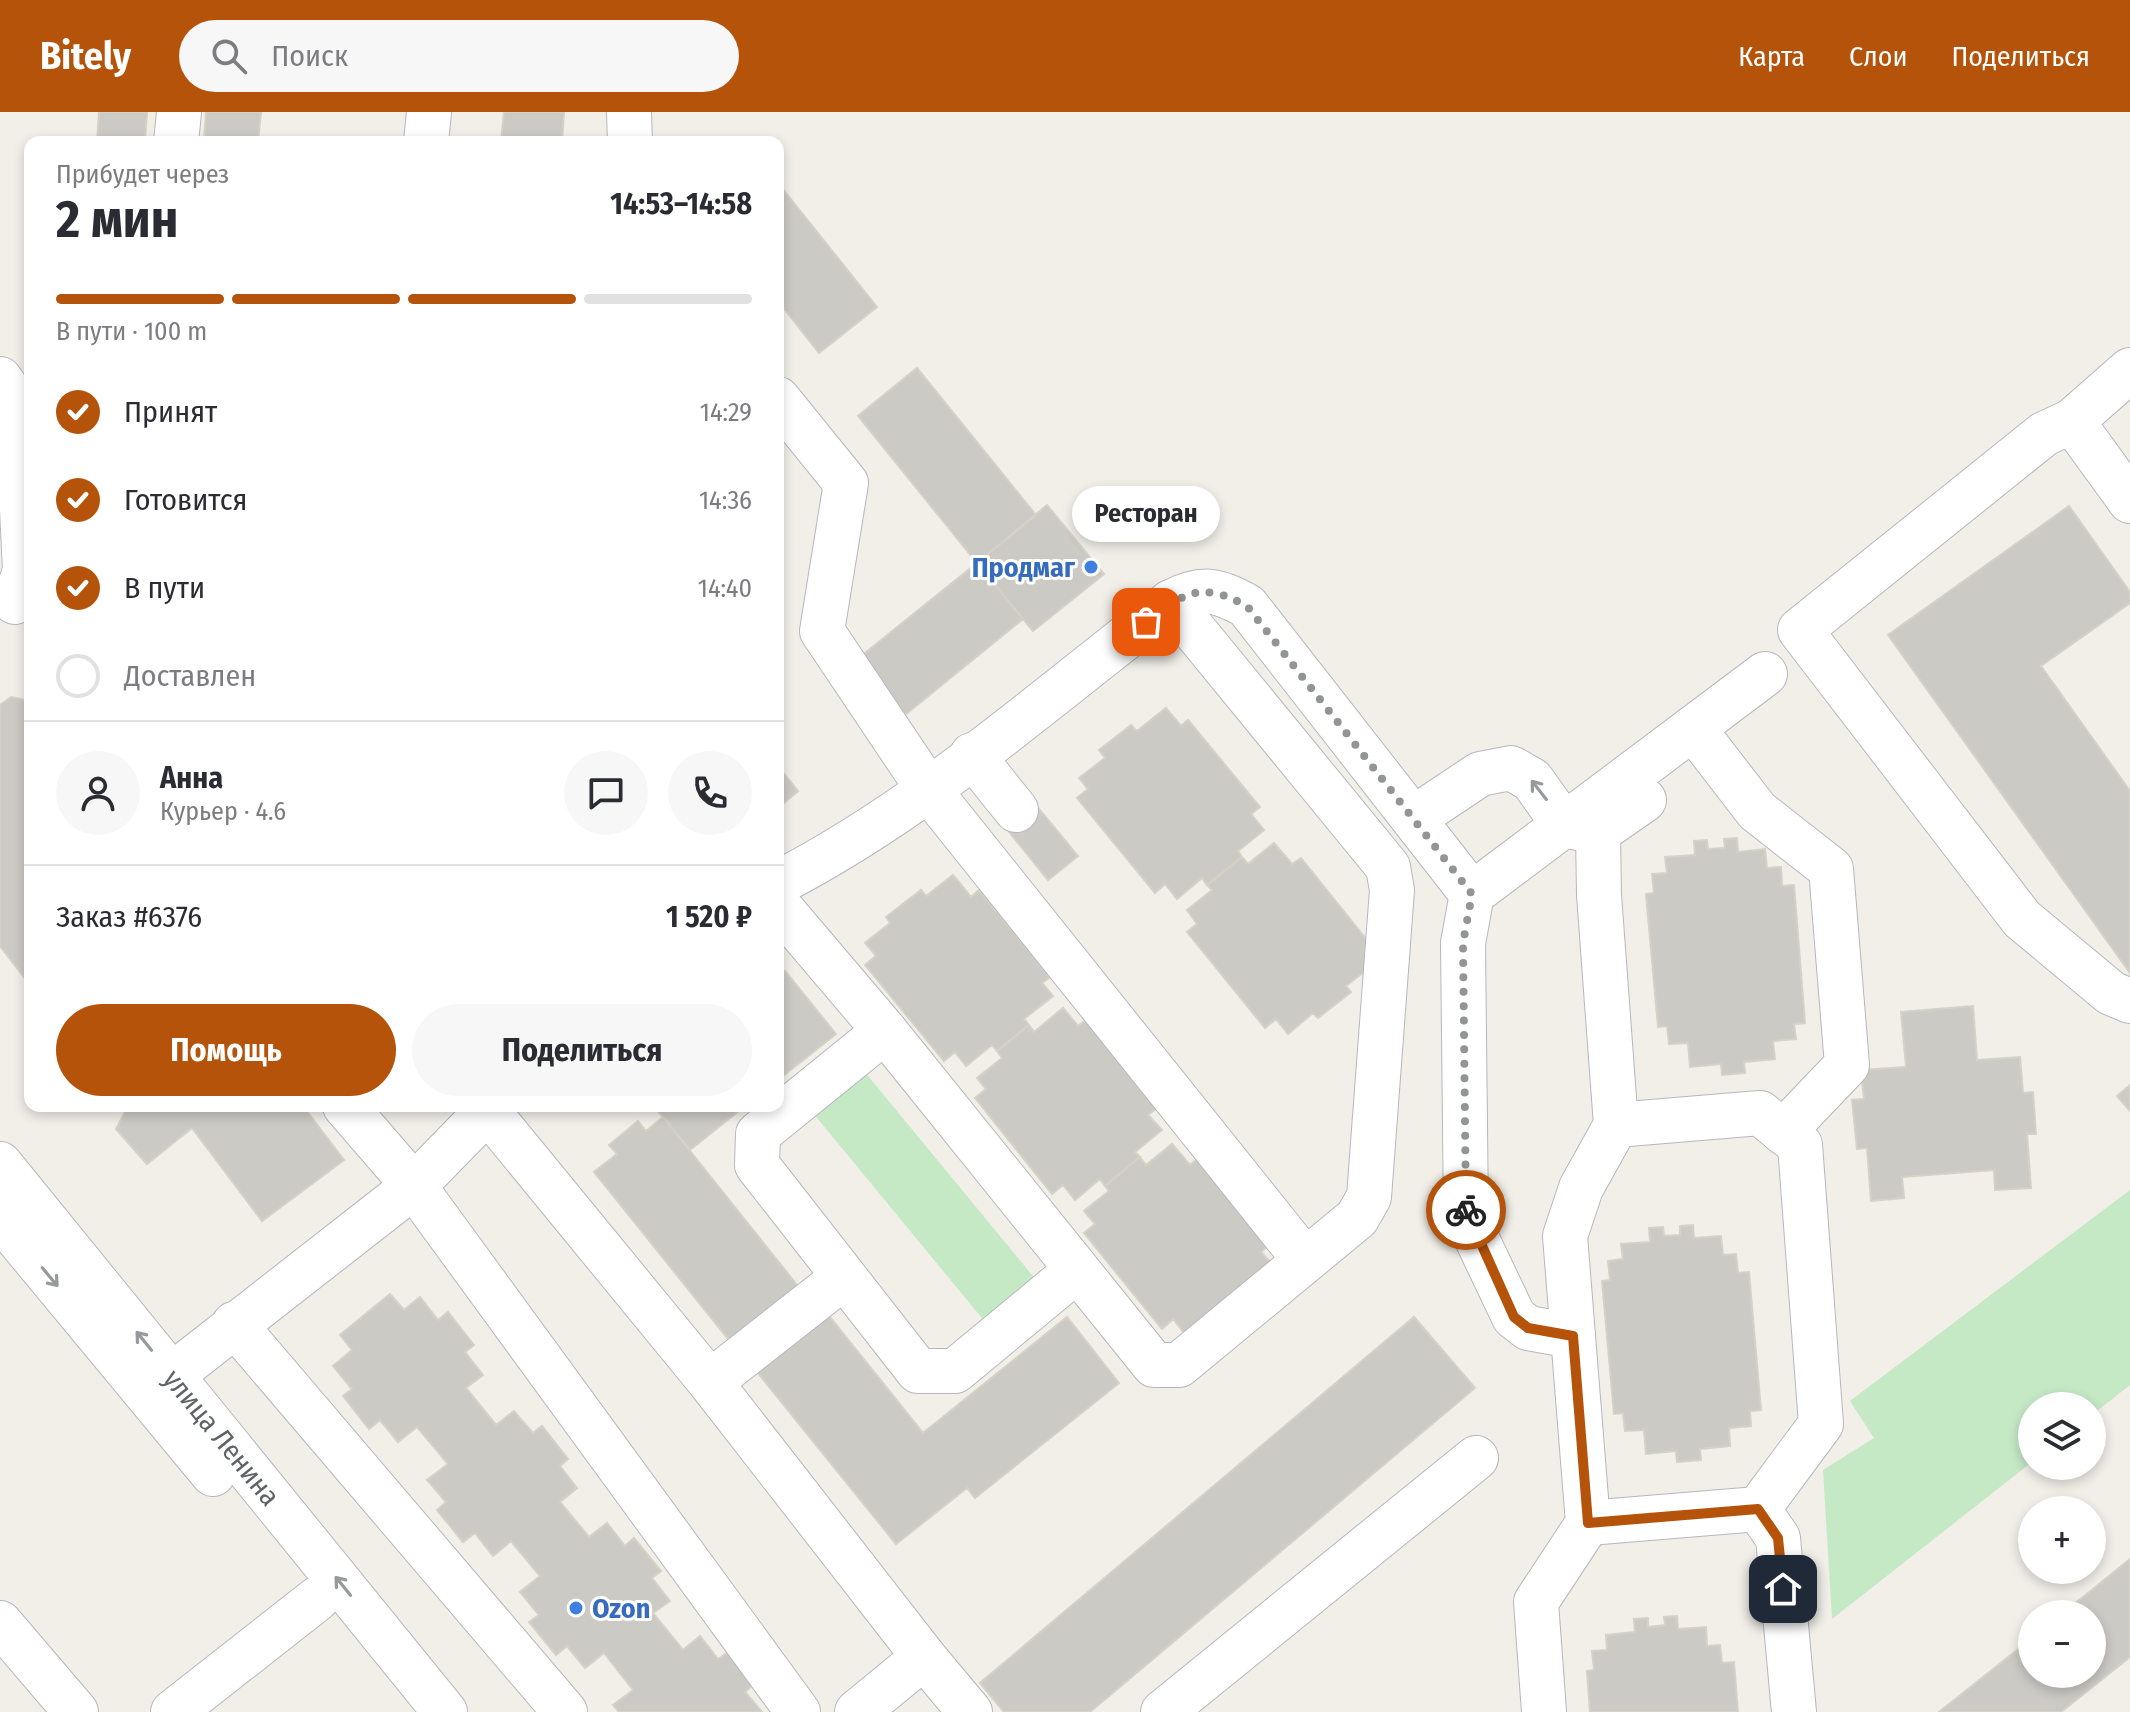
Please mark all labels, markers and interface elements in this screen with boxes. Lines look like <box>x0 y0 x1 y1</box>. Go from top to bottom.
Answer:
search box <box>179 20 739 92</box>
text: Bitely <box>40 33 131 79</box>
icon: search <box>207 34 251 78</box>
text: Поиск <box>271 38 348 74</box>
text: Карта <box>1738 40 1805 73</box>
text: Слои <box>1849 40 1907 73</box>
text: Поделиться <box>1951 40 2090 73</box>
text: Прибудет через <box>56 159 229 190</box>
text: 14:53–14:58 <box>610 186 752 222</box>
text: 2 мин <box>56 188 178 251</box>
text: В пути · 100 m <box>56 316 207 347</box>
icon: check <box>56 390 100 434</box>
text: Принят <box>124 394 217 430</box>
text: 14:29 <box>700 397 752 428</box>
icon: check <box>56 478 100 522</box>
text: Готовится <box>124 482 247 518</box>
text: 14:36 <box>699 485 752 516</box>
callout: Ресторан <box>1072 486 1220 542</box>
text: Ресторан <box>1095 498 1197 529</box>
place label: Продмаг <box>972 551 1076 584</box>
marker: Продмаг <box>1082 558 1100 576</box>
icon: check <box>56 566 100 610</box>
text: В пути <box>124 570 205 606</box>
text: 14:40 <box>698 573 752 604</box>
pin <box>1112 588 1180 656</box>
icon: bag <box>1124 600 1168 644</box>
text: Доставлен <box>124 658 256 694</box>
button: person <box>56 751 140 835</box>
button: chat <box>564 751 648 835</box>
button: phone <box>668 751 752 835</box>
text: Анна <box>160 760 223 796</box>
one-way arrow <box>1530 780 1547 801</box>
text: Курьер · 4.6 <box>160 796 286 827</box>
text: Заказ #6376 <box>56 899 202 935</box>
text: 1 520 ₽ <box>666 899 752 935</box>
button: Помощь <box>56 1004 396 1096</box>
button: Поделиться <box>412 1004 752 1096</box>
courier <box>1426 1170 1506 1250</box>
icon: bike <box>1444 1188 1488 1232</box>
one-way arrow <box>41 1266 59 1287</box>
one-way arrow <box>135 1331 153 1352</box>
street label: улица Ленина <box>157 1363 287 1512</box>
map controls <box>2018 1392 2106 1688</box>
button: layers <box>2018 1392 2106 1480</box>
button: + <box>2018 1496 2106 1584</box>
pin <box>1749 1555 1817 1623</box>
icon: home <box>1761 1567 1805 1611</box>
one-way arrow <box>334 1576 352 1597</box>
place label: Ozon <box>592 1592 650 1625</box>
marker: Ozon <box>567 1599 585 1617</box>
button: − <box>2018 1600 2106 1688</box>

